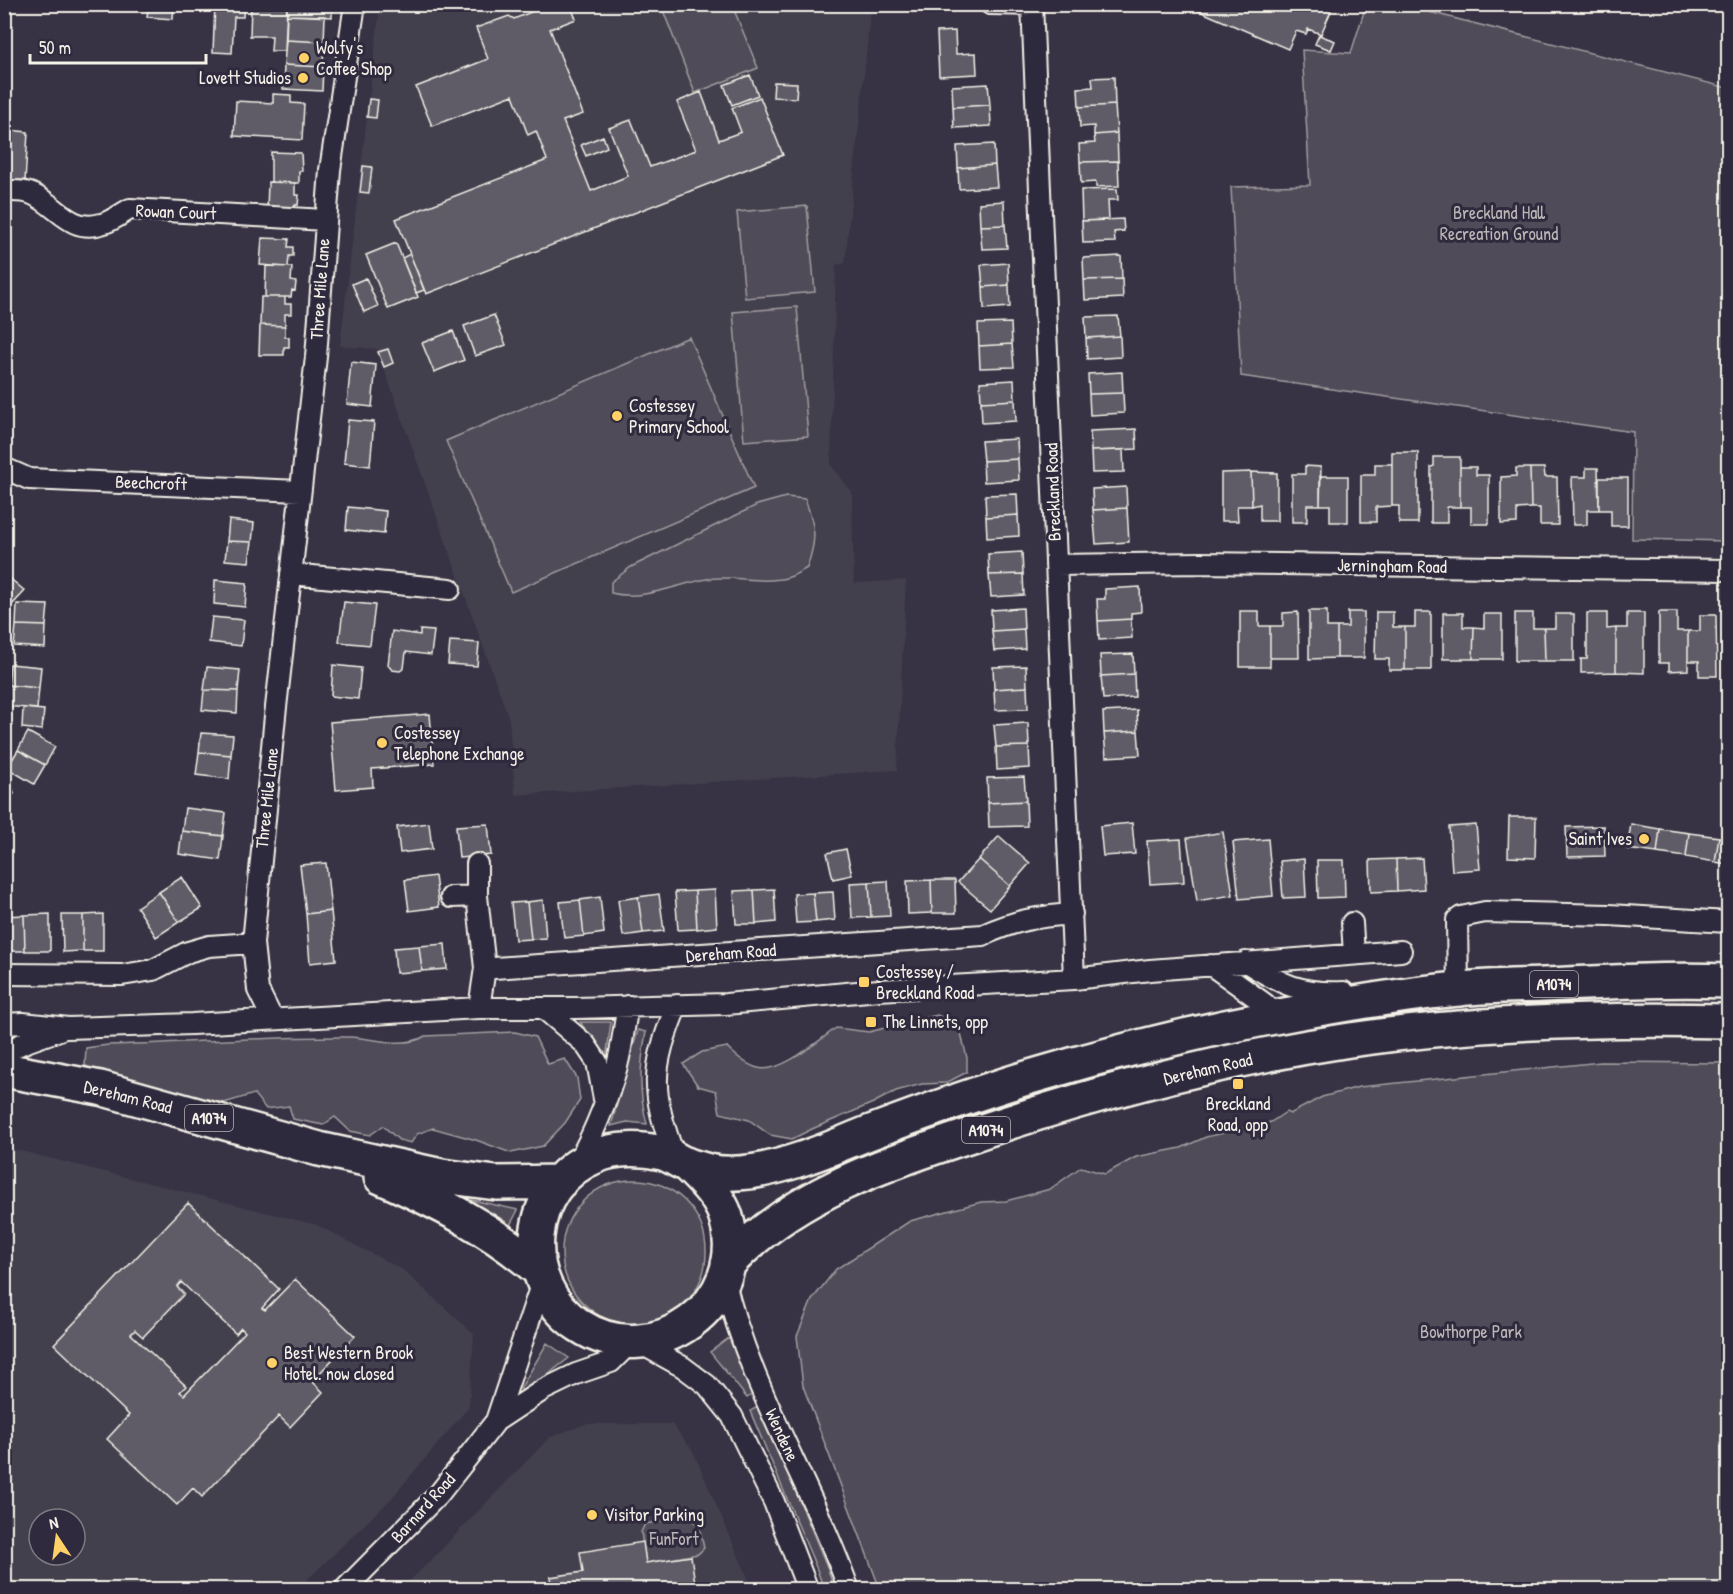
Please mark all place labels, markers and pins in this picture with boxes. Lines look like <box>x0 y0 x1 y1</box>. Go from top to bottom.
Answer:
place label: Wolfy's Coffee Shop <box>316 35 392 81</box>
marker: Wolfy's Coffee Shop <box>297 51 311 65</box>
place label: Lovett Studios <box>199 65 291 90</box>
marker: Lovett Studios <box>296 71 310 85</box>
place label: Costessey Primary School <box>629 393 729 439</box>
marker: Costessey Primary School <box>610 409 624 423</box>
place label: Costessey Telephone Exchange <box>394 720 524 766</box>
marker: Costessey Telephone Exchange <box>375 736 389 750</box>
place label: Saint Ives <box>1569 826 1632 851</box>
marker: Saint Ives <box>1637 832 1651 846</box>
place label: Costessey / Breckland Road <box>876 959 974 1005</box>
marker: Costessey / Breckland Road <box>857 975 871 989</box>
place label: The Linnets, opp <box>883 1009 988 1034</box>
marker: The Linnets, opp <box>864 1015 878 1029</box>
marker: Breckland Road, opp <box>1231 1077 1245 1091</box>
place label: Breckland Road, opp <box>1206 1091 1270 1137</box>
place label: Best Western Brook Hotel. now closed <box>284 1340 414 1386</box>
marker: Best Western Brook Hotel. now closed <box>265 1356 279 1370</box>
place label: Visitor Parking <box>604 1502 704 1527</box>
marker: Visitor Parking <box>585 1508 599 1522</box>

